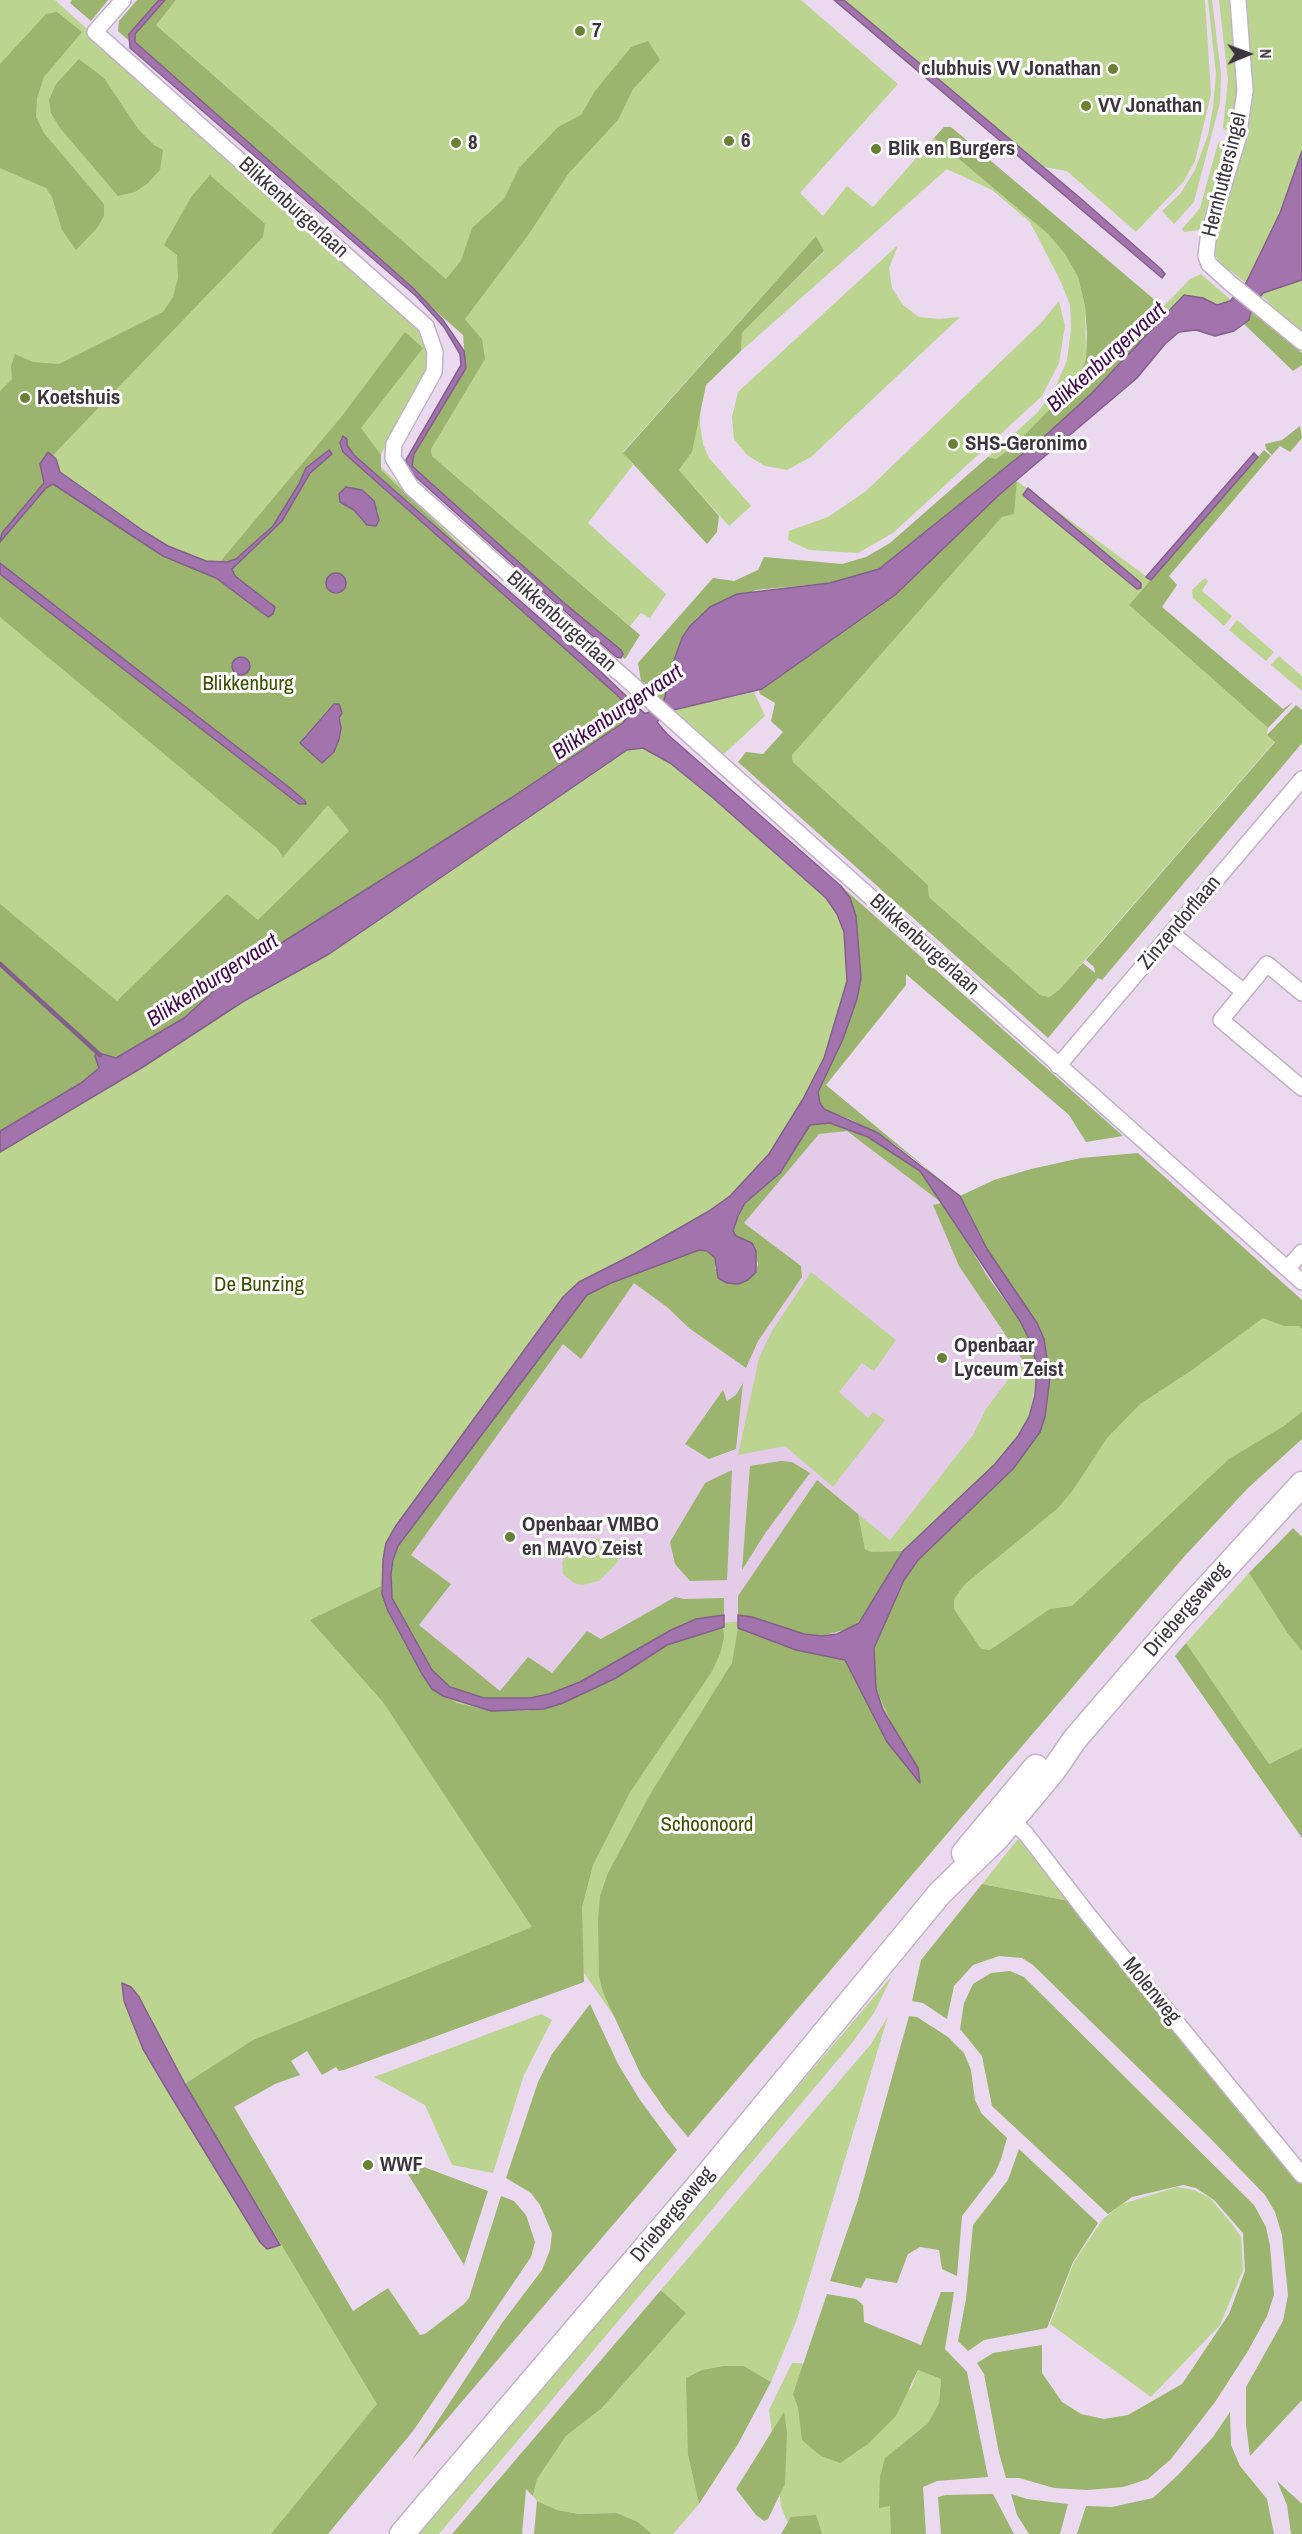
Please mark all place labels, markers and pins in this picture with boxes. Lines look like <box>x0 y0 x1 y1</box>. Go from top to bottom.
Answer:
place label: 7 <box>592 18 602 44</box>
marker: 7 <box>573 24 587 38</box>
place label: clubhuis VV Jonathan <box>921 56 1101 82</box>
marker: clubhuis VV Jonathan <box>1106 62 1120 76</box>
place label: VV Jonathan <box>1098 93 1202 119</box>
marker: VV Jonathan <box>1079 99 1093 113</box>
place label: 6 <box>741 128 751 154</box>
place label: 8 <box>468 130 478 156</box>
marker: 6 <box>722 134 736 148</box>
marker: 8 <box>449 136 463 150</box>
place label: Blik en Burgers <box>888 136 1015 162</box>
marker: Blik en Burgers <box>869 142 883 156</box>
place label: Koetshuis <box>37 385 120 411</box>
marker: Koetshuis <box>18 391 32 405</box>
place label: SHS-Geronimo <box>965 431 1087 457</box>
marker: SHS-Geronimo <box>946 437 960 451</box>
place label: Openbaar Lyceum Zeist <box>954 1333 1063 1383</box>
marker: Openbaar Lyceum Zeist <box>935 1351 949 1365</box>
place label: Openbaar VMBO en MAVO Zeist <box>522 1512 659 1562</box>
marker: Openbaar VMBO en MAVO Zeist <box>503 1530 517 1544</box>
place label: WWF <box>380 2152 423 2178</box>
marker: WWF <box>361 2158 375 2172</box>

